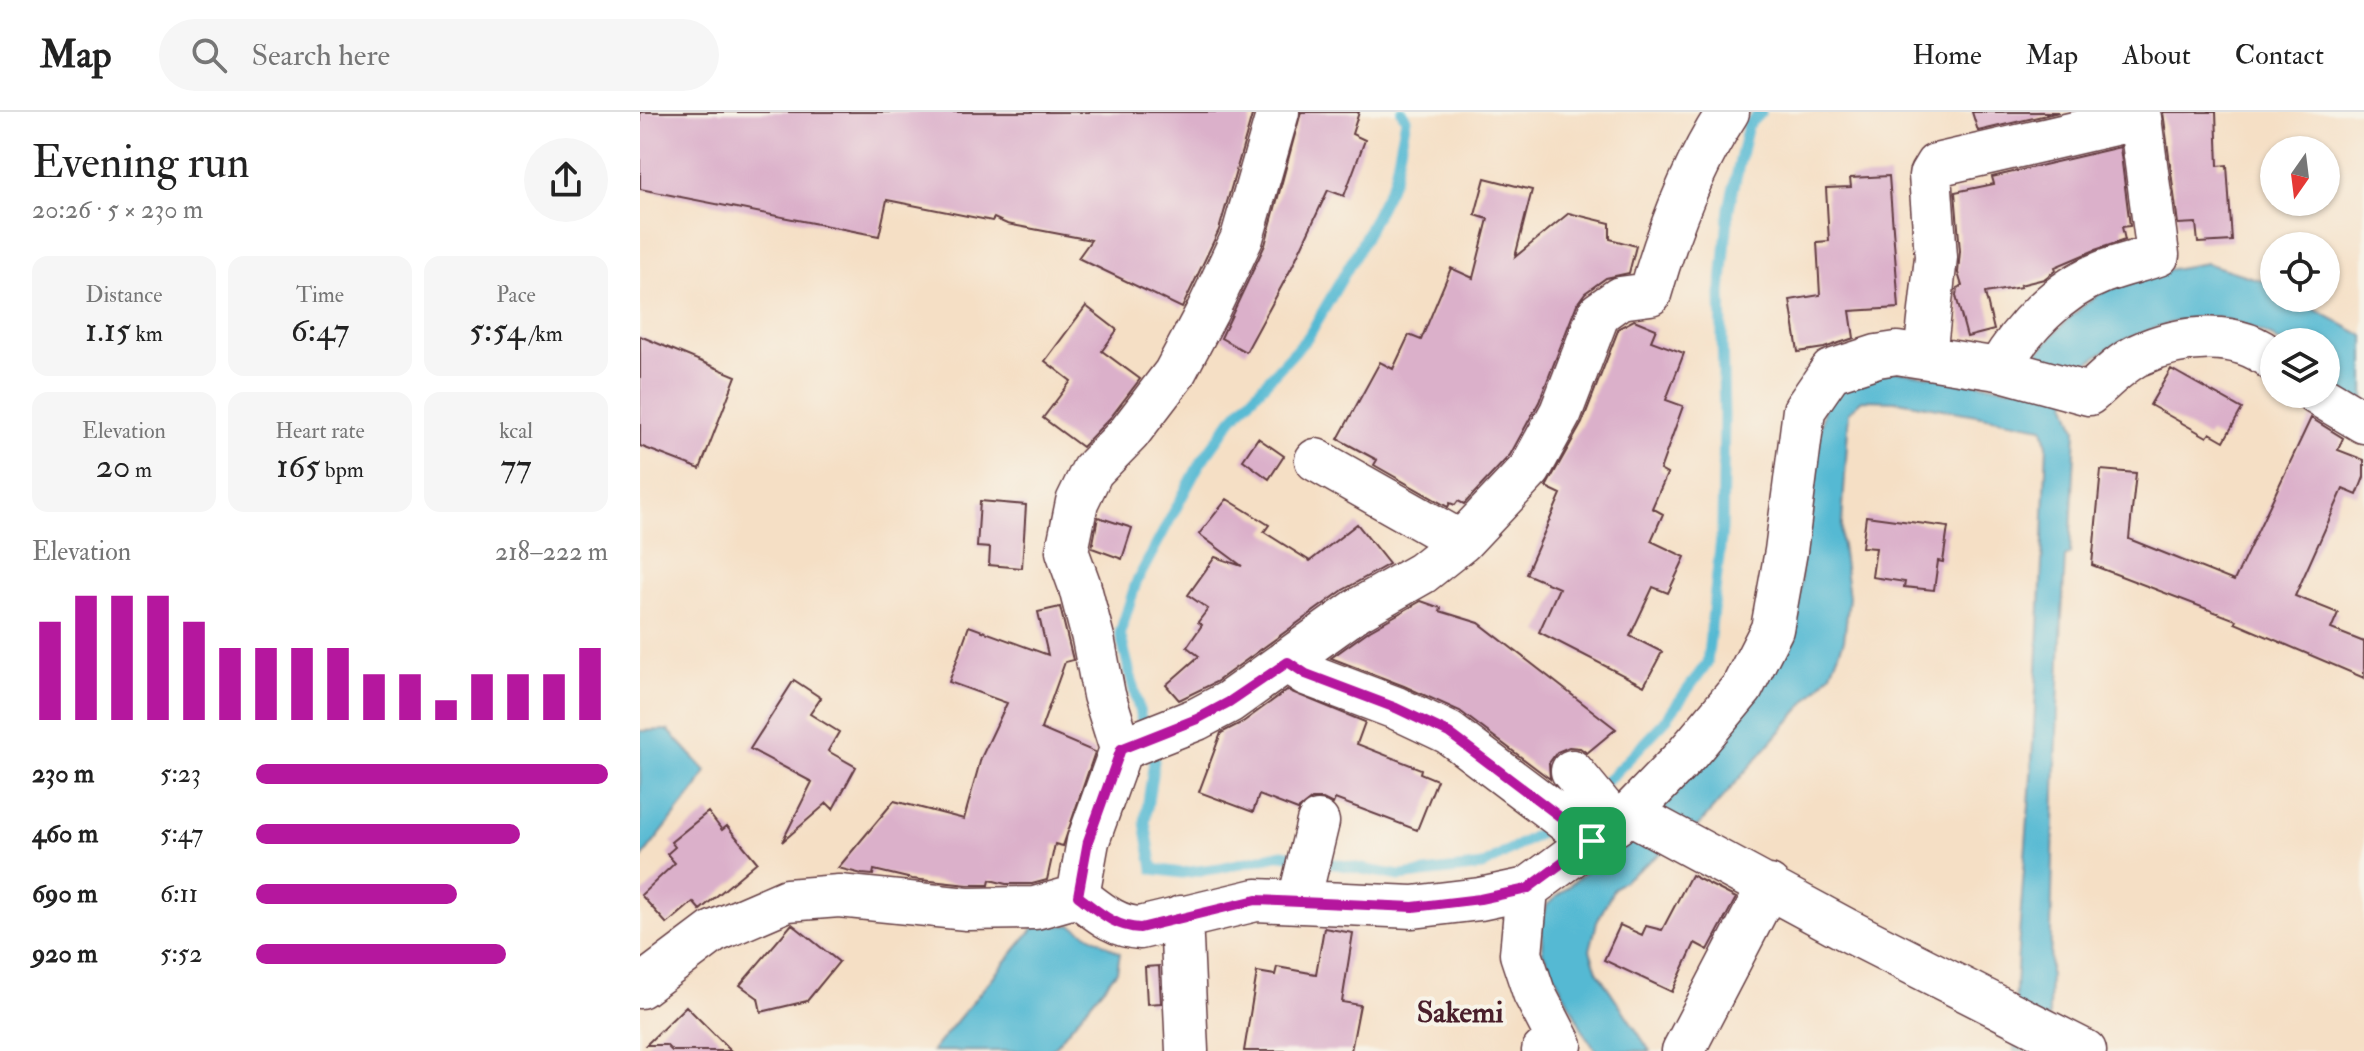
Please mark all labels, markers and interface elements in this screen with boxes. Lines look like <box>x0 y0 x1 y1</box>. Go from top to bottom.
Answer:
search box <box>159 19 719 91</box>
text: Map <box>40 31 111 79</box>
icon: search <box>187 33 231 77</box>
text: Search here <box>251 37 390 74</box>
text: Home <box>1912 38 1982 73</box>
text: Map <box>2026 38 2078 73</box>
text: About <box>2122 38 2191 73</box>
text: Contact <box>2235 38 2324 73</box>
text: Evening run <box>32 136 250 191</box>
north arrow <box>2260 136 2340 216</box>
map controls <box>2260 136 2340 408</box>
button: share <box>524 138 608 222</box>
text: 20:26 · 5 × 230 m <box>32 194 203 226</box>
button: locate <box>2260 232 2340 312</box>
text: Distance <box>86 281 162 309</box>
text: Time <box>296 281 344 309</box>
text: Pace <box>496 281 536 309</box>
text: 1.15 <box>85 309 131 352</box>
text: 6:47 <box>291 309 349 352</box>
text: 5:54 <box>469 309 525 352</box>
text: km <box>131 320 163 348</box>
text: /km <box>525 320 563 348</box>
button: layers <box>2260 328 2340 408</box>
text: Elevation <box>82 417 166 445</box>
text: Heart rate <box>275 417 365 445</box>
text: kcal <box>499 417 533 445</box>
text: 20 <box>96 445 130 488</box>
text: 165 <box>276 445 320 488</box>
text: 77 <box>500 445 532 488</box>
text: m <box>130 456 152 484</box>
text: bpm <box>320 456 364 484</box>
text: Elevation <box>32 536 131 568</box>
text: 218–222 m <box>495 536 608 568</box>
text: 230 m <box>32 758 94 790</box>
text: 5:23 <box>160 758 201 790</box>
pin <box>1558 807 1626 875</box>
text: 460 m <box>32 818 98 850</box>
text: 5:47 <box>160 818 203 850</box>
icon: arrive <box>1570 819 1614 863</box>
text: 690 m <box>32 878 97 910</box>
text: 6:11 <box>160 878 198 910</box>
text: 920 m <box>32 938 97 970</box>
text: 5:52 <box>160 938 202 970</box>
district label: Sakemi <box>1417 994 1503 1031</box>

